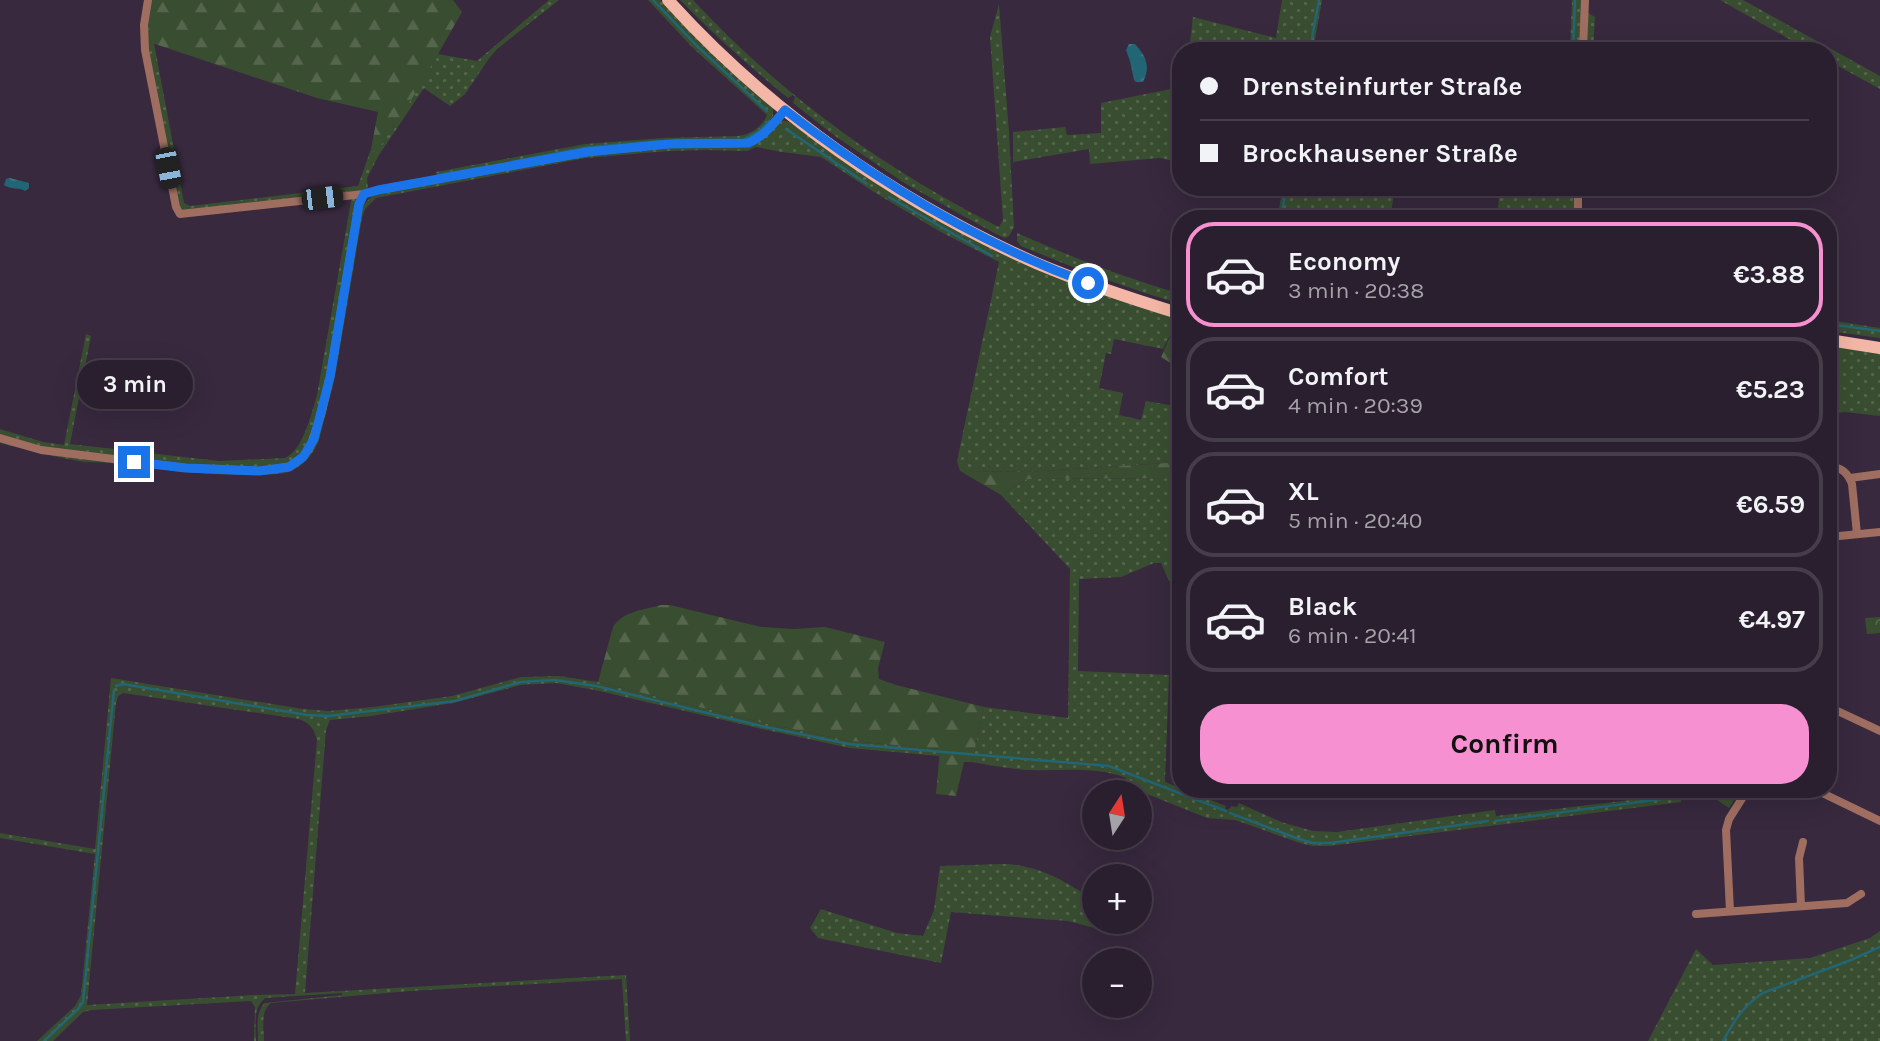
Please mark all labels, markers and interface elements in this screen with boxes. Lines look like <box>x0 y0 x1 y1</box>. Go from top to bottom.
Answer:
text: Drensteinfurter Straße <box>1242 71 1522 102</box>
text: Brockhausener Straße <box>1242 138 1518 169</box>
car <box>154 145 183 191</box>
car <box>300 185 345 211</box>
icon: car <box>1204 243 1267 306</box>
text: Economy <box>1288 246 1400 277</box>
text: €3.88 <box>1733 259 1805 290</box>
route start <box>1072 267 1104 299</box>
text: 3 min · 20:38 <box>1288 277 1424 304</box>
icon: car <box>1204 358 1267 421</box>
callout: 3 min <box>76 360 192 410</box>
text: Comfort <box>1288 361 1389 392</box>
text: 3 min <box>103 371 167 398</box>
text: €5.23 <box>1736 374 1805 405</box>
text: 4 min · 20:39 <box>1288 392 1423 419</box>
route end <box>118 446 150 478</box>
icon: car <box>1204 473 1267 536</box>
text: XL <box>1288 476 1319 507</box>
text: €6.59 <box>1736 489 1805 520</box>
text: 5 min · 20:40 <box>1288 507 1423 534</box>
icon: car <box>1204 588 1267 651</box>
text: Black <box>1288 591 1357 622</box>
text: €4.97 <box>1739 604 1805 635</box>
text: 6 min · 20:41 <box>1288 622 1417 649</box>
button: Confirm <box>1200 704 1809 784</box>
north arrow <box>1082 780 1152 850</box>
map controls <box>1082 780 1152 1018</box>
button: + <box>1082 864 1152 934</box>
button: − <box>1082 948 1152 1018</box>

